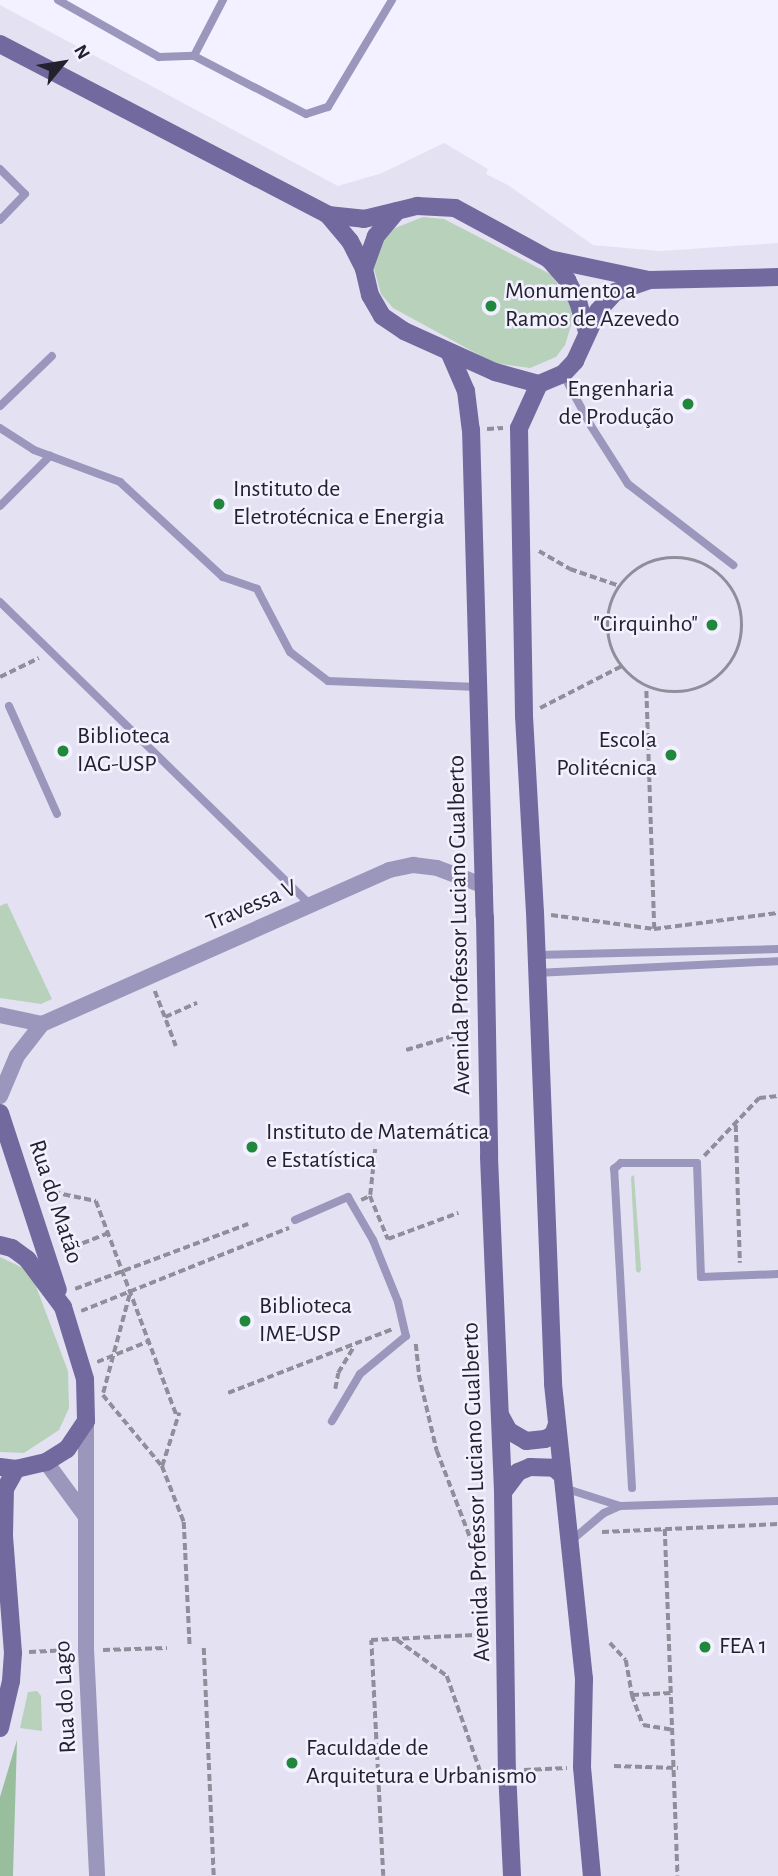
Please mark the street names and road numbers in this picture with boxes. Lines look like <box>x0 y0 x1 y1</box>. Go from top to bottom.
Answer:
street label: Avenida Professor Luciano Gualberto <box>443 755 477 1095</box>
street label: Travessa V <box>202 874 302 938</box>
street label: Rua do Matão <box>21 1136 89 1268</box>
street label: Avenida Professor Luciano Gualberto <box>457 1322 497 1662</box>
street label: Rua do Lago <box>49 1640 83 1754</box>

